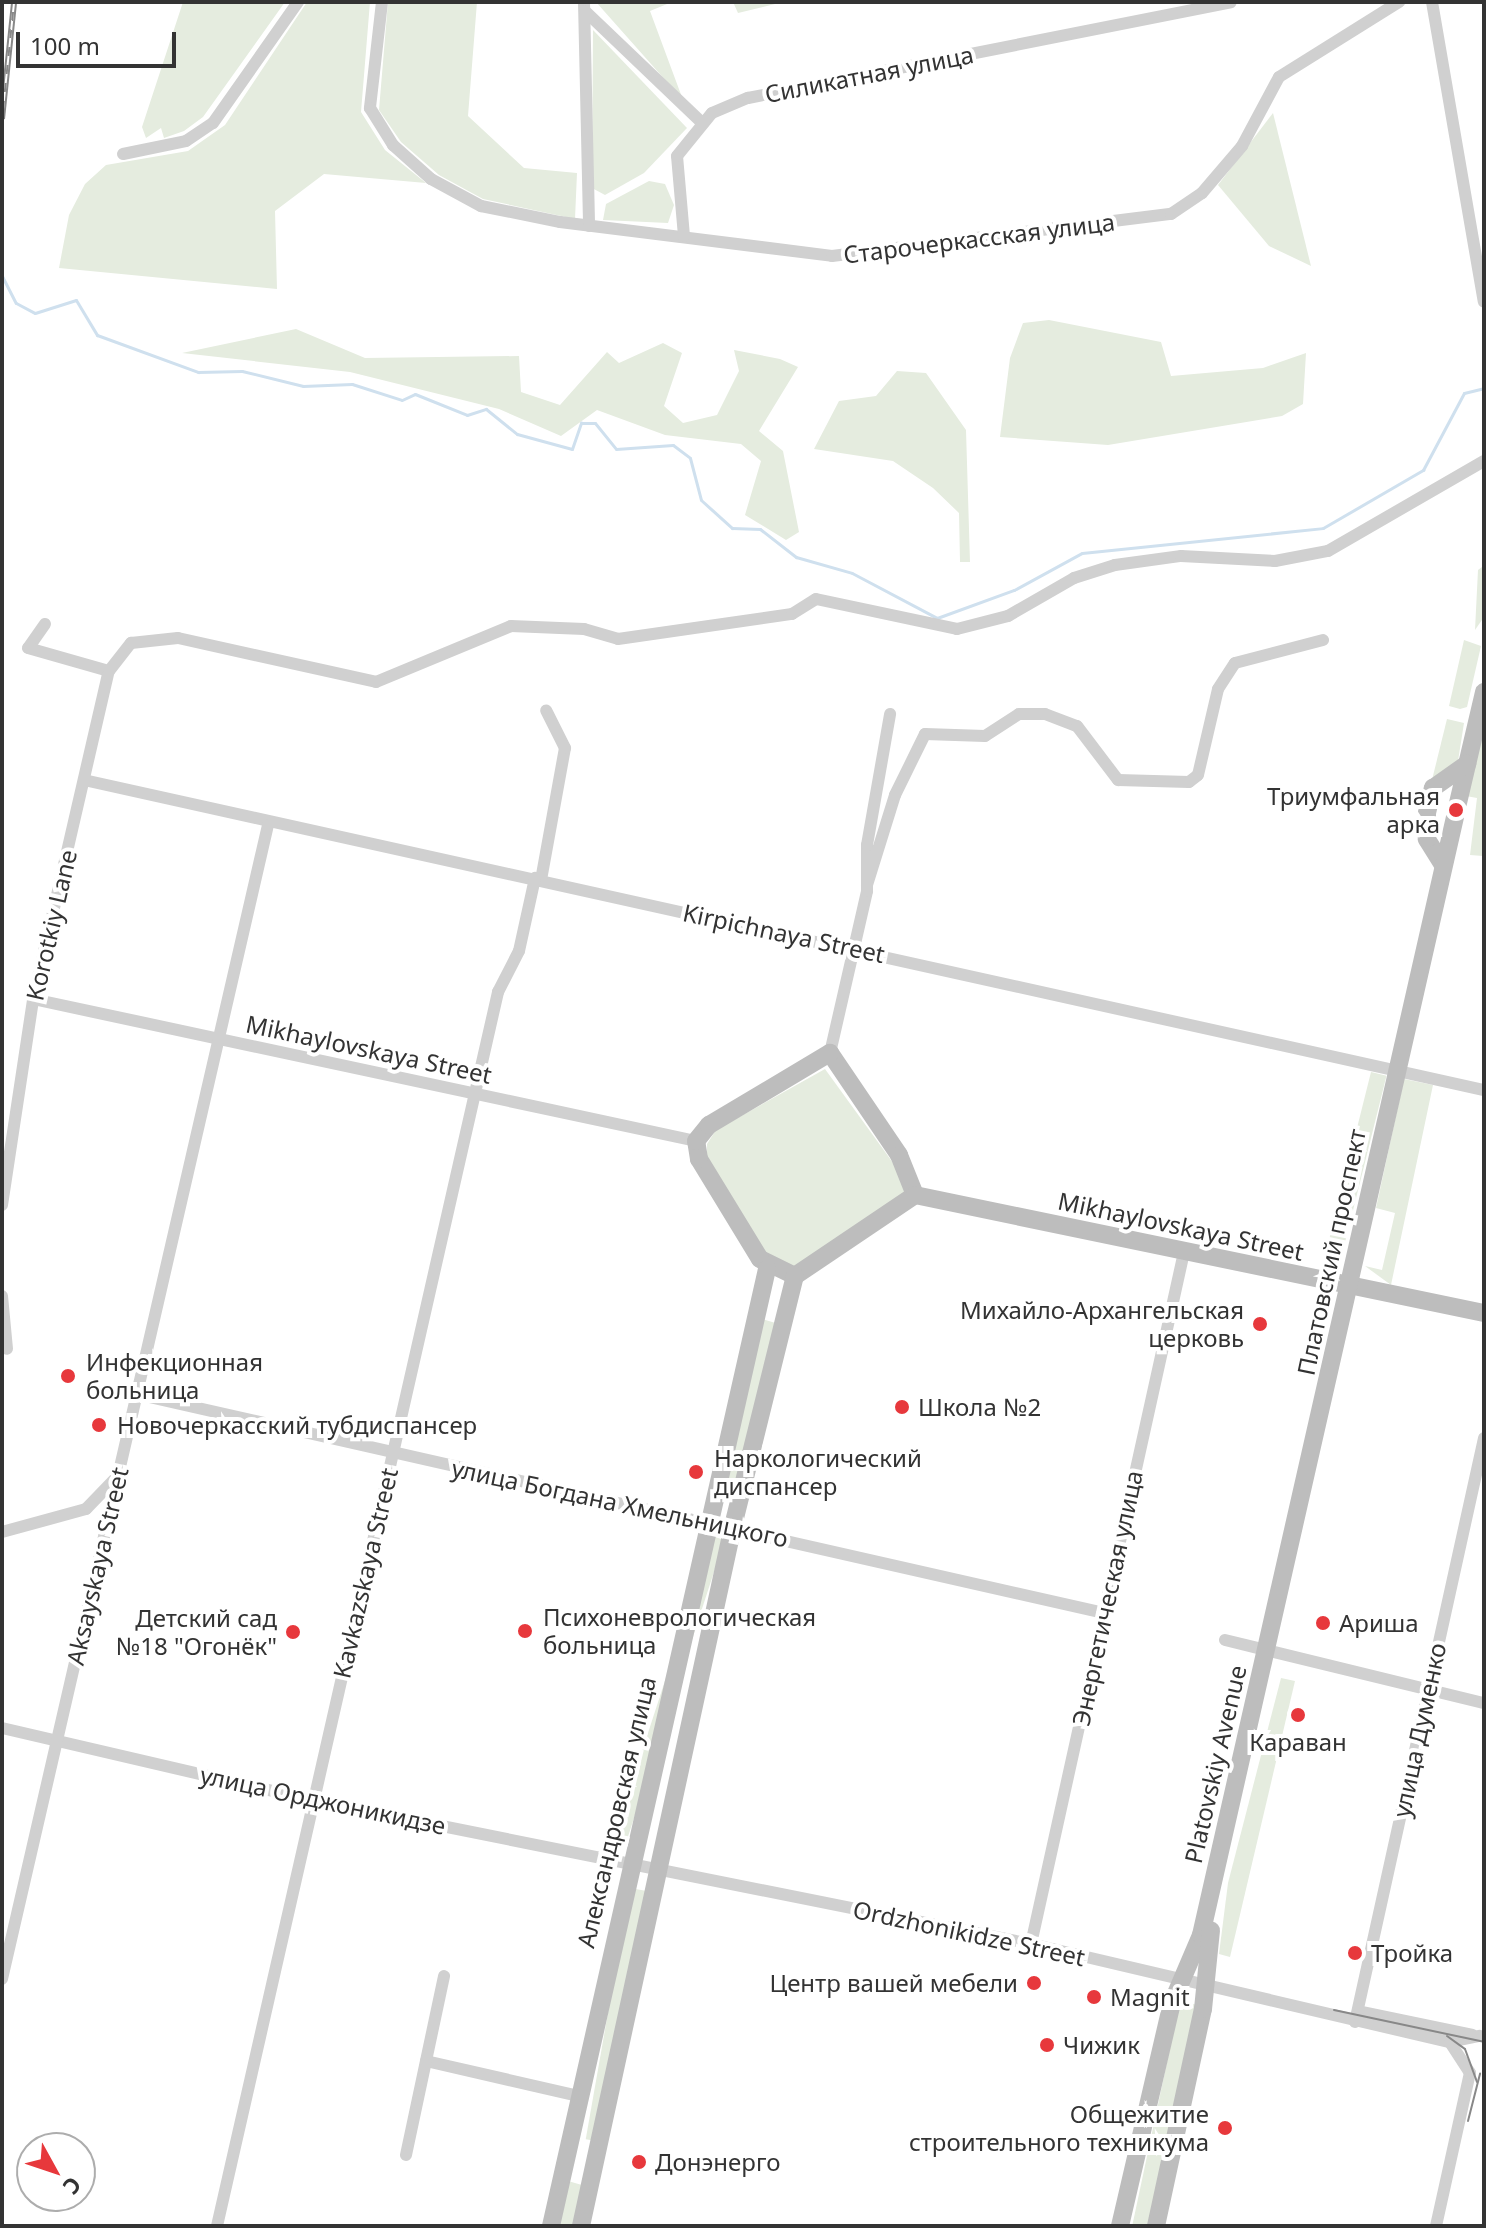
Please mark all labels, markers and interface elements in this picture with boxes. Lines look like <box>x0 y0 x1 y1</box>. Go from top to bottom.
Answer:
scale bar <box>20 16 180 66</box>
text: 100 m <box>30 29 100 62</box>
street label: Силикатная улица <box>762 40 976 108</box>
street label: Старочеркасская улица <box>842 207 1116 269</box>
place label: Триумфальная арка <box>1267 782 1440 838</box>
marker: Триумфальная арка <box>1447 801 1465 819</box>
street label: Korotkiy Lane <box>20 847 82 1003</box>
street label: Kirpichnaya Street <box>680 898 888 968</box>
street label: Mikhaylovskaya Street <box>244 1009 494 1089</box>
street label: Платовский проспект <box>1291 1126 1371 1378</box>
street label: Mikhaylovskaya Street <box>1056 1186 1306 1266</box>
place label: Михайло-Архангельская церковь <box>960 1296 1244 1352</box>
marker: Михайло-Архангельская церковь <box>1251 1315 1269 1333</box>
place label: Инфекционная больница <box>86 1348 263 1404</box>
marker: Инфекционная больница <box>57 1365 79 1387</box>
place label: Школа №2 <box>918 1393 1041 1421</box>
marker: Школа №2 <box>893 1398 911 1416</box>
place label: Новочеркасский тубдиспансер <box>117 1411 477 1439</box>
marker: Новочеркасский тубдиспансер <box>88 1414 110 1436</box>
place label: Наркологический диспансер <box>714 1444 922 1500</box>
street label: улица Богдана Хмельницкого <box>449 1453 791 1553</box>
marker: Наркологический диспансер <box>685 1461 707 1483</box>
street label: Aksayskaya Street <box>60 1464 134 1668</box>
street label: Kavkazskaya Street <box>327 1465 403 1681</box>
street label: Энергетическая улица <box>1066 1468 1148 1728</box>
place label: Психоневрологическая больница <box>543 1603 816 1659</box>
place label: Детский сад №18 "Огонёк" <box>116 1604 277 1660</box>
place label: Ариша <box>1339 1609 1419 1637</box>
marker: Ариша <box>1314 1614 1332 1632</box>
marker: Психоневрологическая больница <box>514 1620 536 1642</box>
marker: Детский сад №18 "Огонёк" <box>284 1623 302 1641</box>
street label: улица Думенко <box>1386 1640 1452 1820</box>
street label: Platovskiy Avenue <box>1178 1662 1252 1866</box>
street label: Александровская улица <box>571 1674 661 1950</box>
marker: Караван <box>1289 1706 1307 1724</box>
place label: Караван <box>1249 1728 1347 1756</box>
street label: улица Орджоникидзе <box>198 1760 448 1840</box>
street label: Ordzhonikidze Street <box>850 1894 1088 1972</box>
place label: Тройка <box>1371 1939 1453 1967</box>
marker: Тройка <box>1346 1944 1364 1962</box>
place label: Центр вашей мебели <box>769 1969 1018 1997</box>
marker: Центр вашей мебели <box>1025 1974 1043 1992</box>
place label: Magnit <box>1110 1983 1190 2011</box>
marker: Magnit <box>1085 1988 1103 2006</box>
place label: Чижик <box>1063 2031 1140 2059</box>
marker: Чижик <box>1038 2036 1056 2054</box>
place label: Общежитие строительного техникума <box>909 2100 1209 2156</box>
marker: Общежитие строительного техникума <box>1216 2119 1234 2137</box>
north arrow <box>16 2132 96 2212</box>
place label: Донэнерго <box>655 2148 780 2176</box>
marker: Донэнерго <box>630 2153 648 2171</box>
text: С <box>57 2171 89 2201</box>

